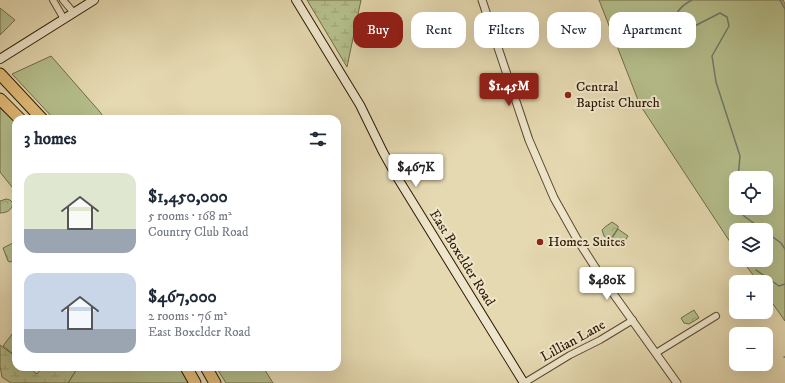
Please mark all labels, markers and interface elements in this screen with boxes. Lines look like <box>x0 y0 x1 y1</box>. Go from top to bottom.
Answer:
chip: Buy <box>353 12 403 48</box>
chip: Rent <box>411 12 466 48</box>
chip: Filters <box>474 12 539 48</box>
chip: New <box>547 12 601 48</box>
chip: Apartment <box>609 12 696 48</box>
pin: $1.45M <box>476 73 542 107</box>
text: $1.45M <box>489 78 529 94</box>
place label: Central Baptist Church <box>576 78 661 112</box>
marker: Central Baptist Church <box>563 90 573 100</box>
text: 3 homes <box>24 128 77 150</box>
icon: filters <box>307 128 329 150</box>
pin: $467K <box>388 154 444 188</box>
text: $467K <box>397 159 435 175</box>
map controls <box>729 171 773 371</box>
button: locate <box>729 171 773 215</box>
text: $1,450,000 <box>148 186 228 208</box>
icon: home <box>56 189 104 237</box>
street label: East Boxelder Road <box>425 206 499 310</box>
text: 5 rooms · 168 m² <box>148 208 232 224</box>
button: layers <box>729 223 773 267</box>
text: Country Club Road <box>148 224 249 240</box>
place label: Home2 Suites <box>548 233 625 251</box>
marker: Home2 Suites <box>535 237 545 247</box>
pin: $480K <box>579 267 635 301</box>
text: $480K <box>588 272 626 288</box>
button: + <box>729 275 773 319</box>
text: $467,000 <box>148 286 217 308</box>
icon: home <box>56 289 104 337</box>
text: 2 rooms · 76 m² <box>148 308 227 324</box>
street label: Lillian Lane <box>538 316 609 366</box>
text: East Boxelder Road <box>148 324 251 340</box>
button: − <box>729 327 773 371</box>

